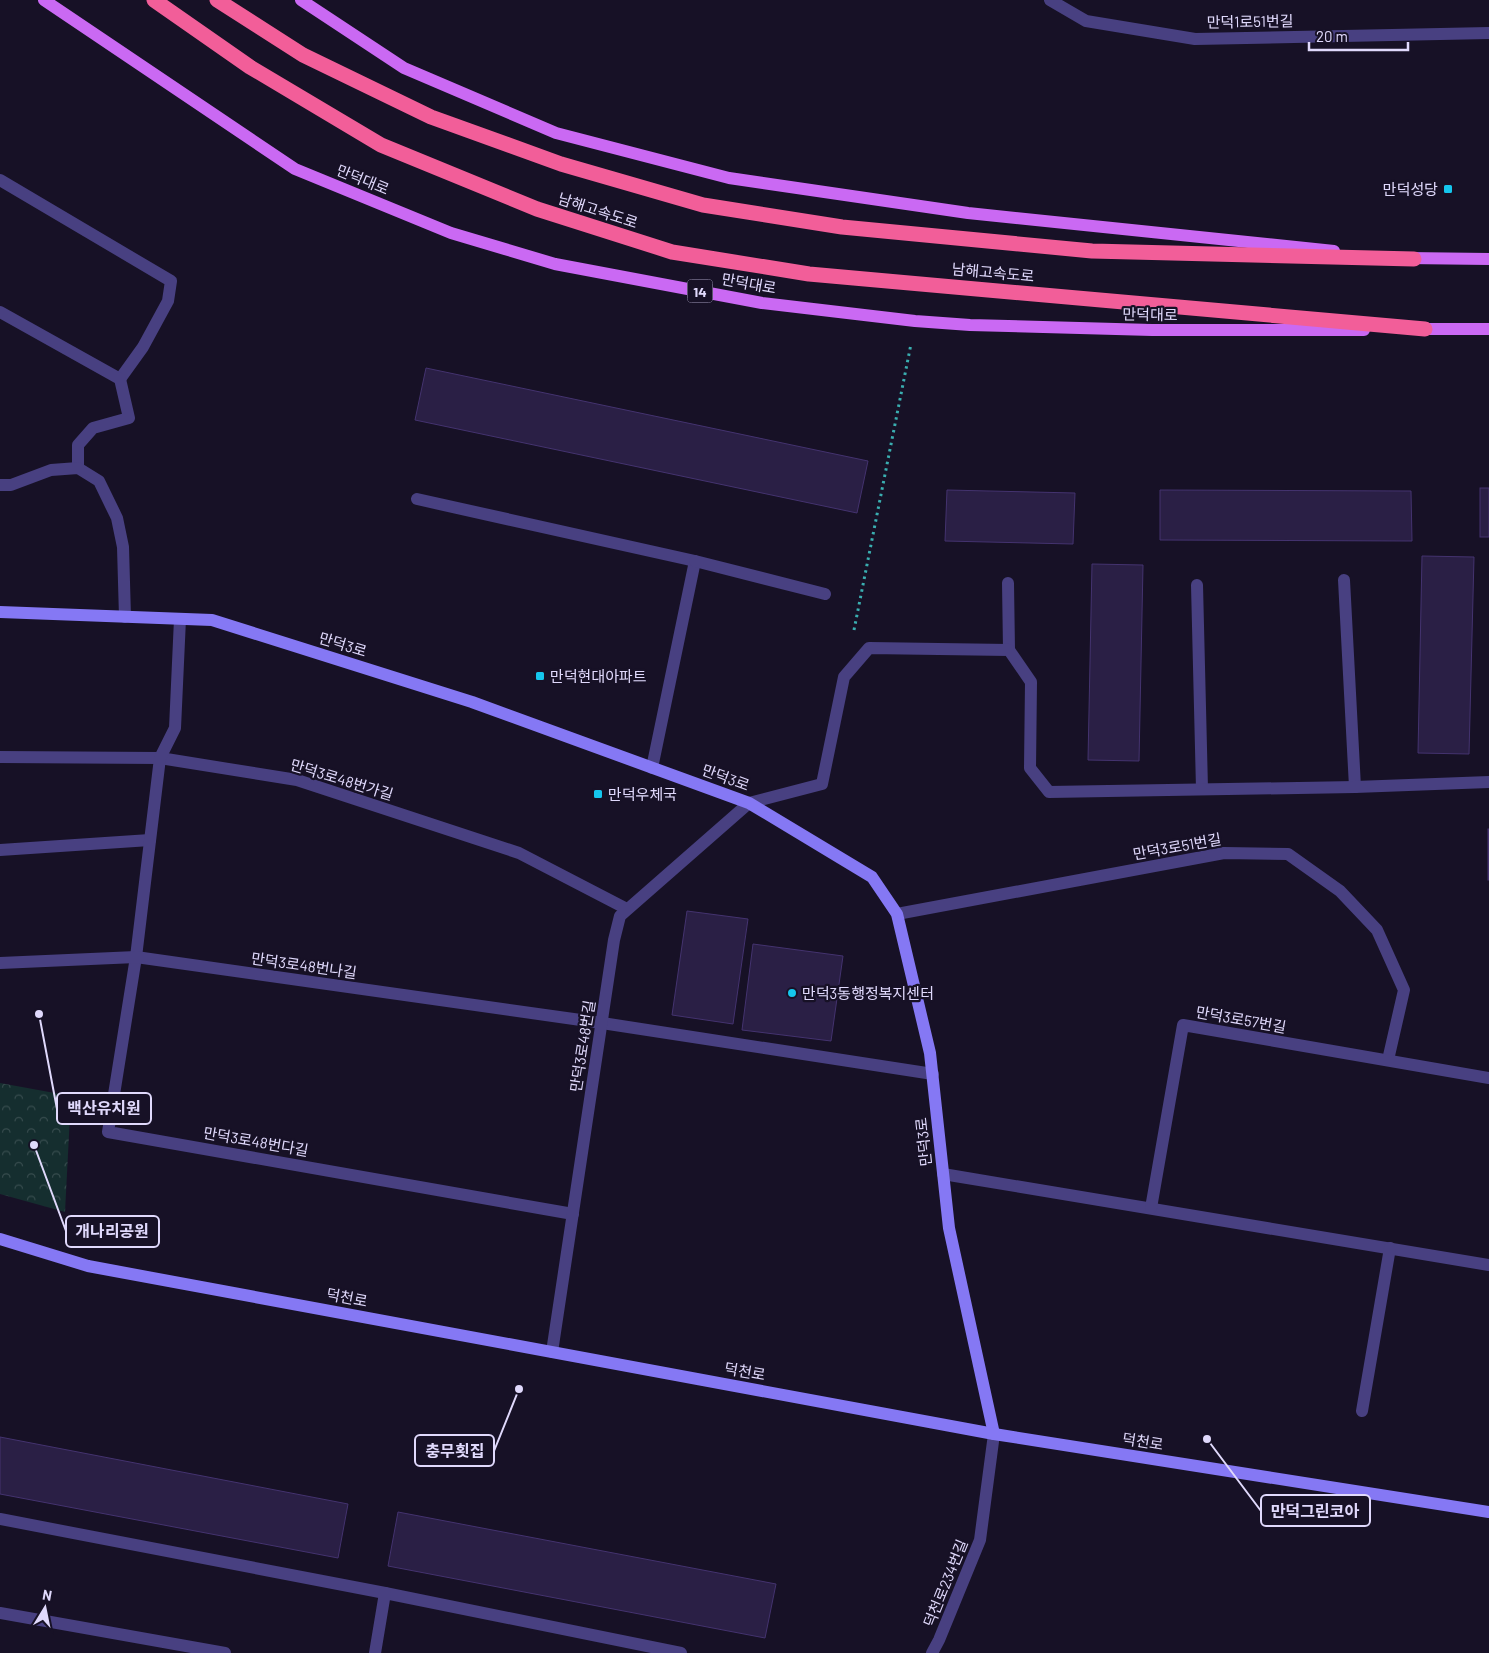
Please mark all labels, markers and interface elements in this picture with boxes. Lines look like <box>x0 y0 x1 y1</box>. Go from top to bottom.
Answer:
street label: 만덕1로51번길 <box>1206 11 1294 31</box>
scale bar <box>1309 20 1408 52</box>
text: 20 m <box>1316 27 1348 45</box>
street label: 만덕대로 <box>334 160 392 198</box>
place label: 만덕성당 <box>1383 180 1438 198</box>
marker: 만덕성당 <box>1442 183 1454 195</box>
street label: 남해고속도로 <box>556 189 640 231</box>
street label: 남해고속도로 <box>951 259 1035 285</box>
street label: 만덕대로 <box>720 269 778 297</box>
road number: 14 <box>688 280 712 302</box>
street label: 만덕대로 <box>1122 305 1178 323</box>
street label: 만덕3로 <box>317 628 369 660</box>
place label: 만덕현대아파트 <box>550 667 647 685</box>
marker: 만덕현대아파트 <box>534 670 546 682</box>
street label: 만덕3로48번가길 <box>288 755 396 803</box>
street label: 만덕3로 <box>700 760 752 794</box>
place label: 만덕우체국 <box>608 785 677 803</box>
marker: 만덕우체국 <box>592 788 604 800</box>
street label: 만덕3로51번길 <box>1131 829 1223 863</box>
street label: 만덕3로48번나길 <box>250 949 358 981</box>
place label: 만덕3동행정복지센터 <box>802 984 934 1002</box>
marker: 만덕3동행정복지센터 <box>786 987 798 999</box>
street label: 만덕3로48번길 <box>566 999 598 1093</box>
street label: 만덕3로57번길 <box>1194 1002 1288 1036</box>
callout: 백산유치원 <box>57 1093 151 1124</box>
text: 백산유치원 <box>67 1098 141 1117</box>
street label: 만덕3로 <box>911 1117 935 1167</box>
street label: 만덕3로48번다길 <box>202 1123 310 1159</box>
callout: 개나리공원 <box>66 1216 159 1247</box>
text: 개나리공원 <box>75 1221 149 1240</box>
street label: 덕천로 <box>325 1284 369 1310</box>
street label: 덕천로 <box>723 1359 767 1383</box>
street label: 덕천로 <box>1121 1429 1165 1453</box>
callout: 충무횟집 <box>415 1435 494 1466</box>
text: 충무횟집 <box>426 1441 484 1460</box>
callout: 만덕그린코아 <box>1261 1495 1370 1526</box>
text: 만덕그린코아 <box>1271 1501 1359 1520</box>
street label: 덕천로234번길 <box>919 1537 971 1629</box>
north arrow <box>20 1583 70 1633</box>
text: N <box>41 1586 53 1604</box>

